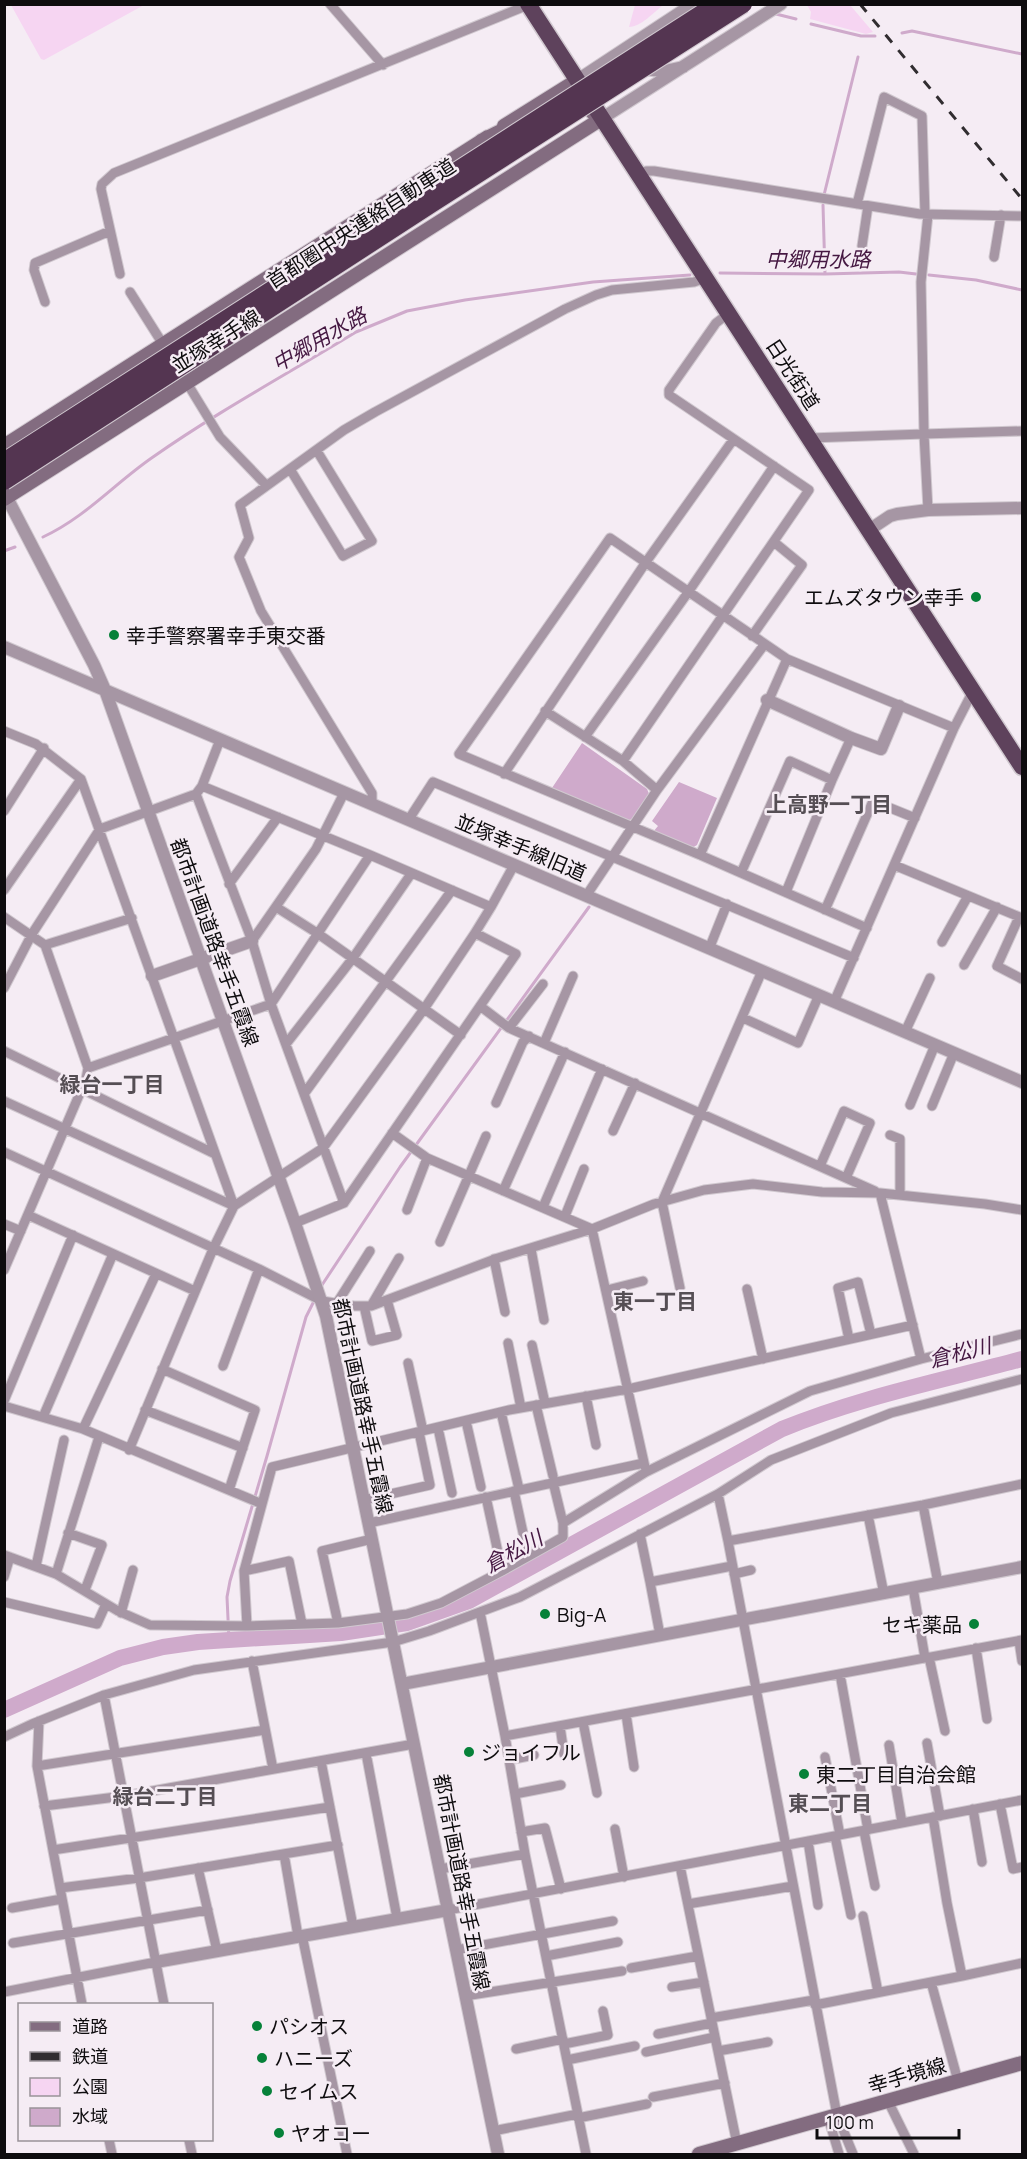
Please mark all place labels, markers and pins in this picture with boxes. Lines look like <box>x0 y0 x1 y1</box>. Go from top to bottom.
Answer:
place label: エムズタウン幸手 <box>804 584 964 611</box>
marker: エムズタウン幸手 <box>969 590 983 604</box>
place label: 幸手警察署幸手東交番 <box>126 622 326 649</box>
marker: 幸手警察署幸手東交番 <box>107 628 121 642</box>
place label: Big-A <box>557 1601 607 1628</box>
marker: Big-A <box>538 1607 552 1621</box>
place label: セキ薬品 <box>882 1611 962 1638</box>
marker: セキ薬品 <box>967 1617 981 1631</box>
place label: ジョイフル <box>481 1739 581 1766</box>
marker: ジョイフル <box>462 1745 476 1759</box>
place label: 東二丁目自治会館 <box>816 1761 976 1788</box>
marker: 東二丁目自治会館 <box>797 1767 811 1781</box>
place label: パシオス <box>269 2013 349 2040</box>
marker: パシオス <box>250 2019 264 2033</box>
place label: ハニーズ <box>274 2045 353 2072</box>
marker: ハニーズ <box>255 2051 269 2065</box>
place label: セイムス <box>279 2078 359 2105</box>
marker: セイムス <box>260 2084 274 2098</box>
place label: ヤオコー <box>291 2120 371 2147</box>
marker: ヤオコー <box>272 2126 286 2140</box>

